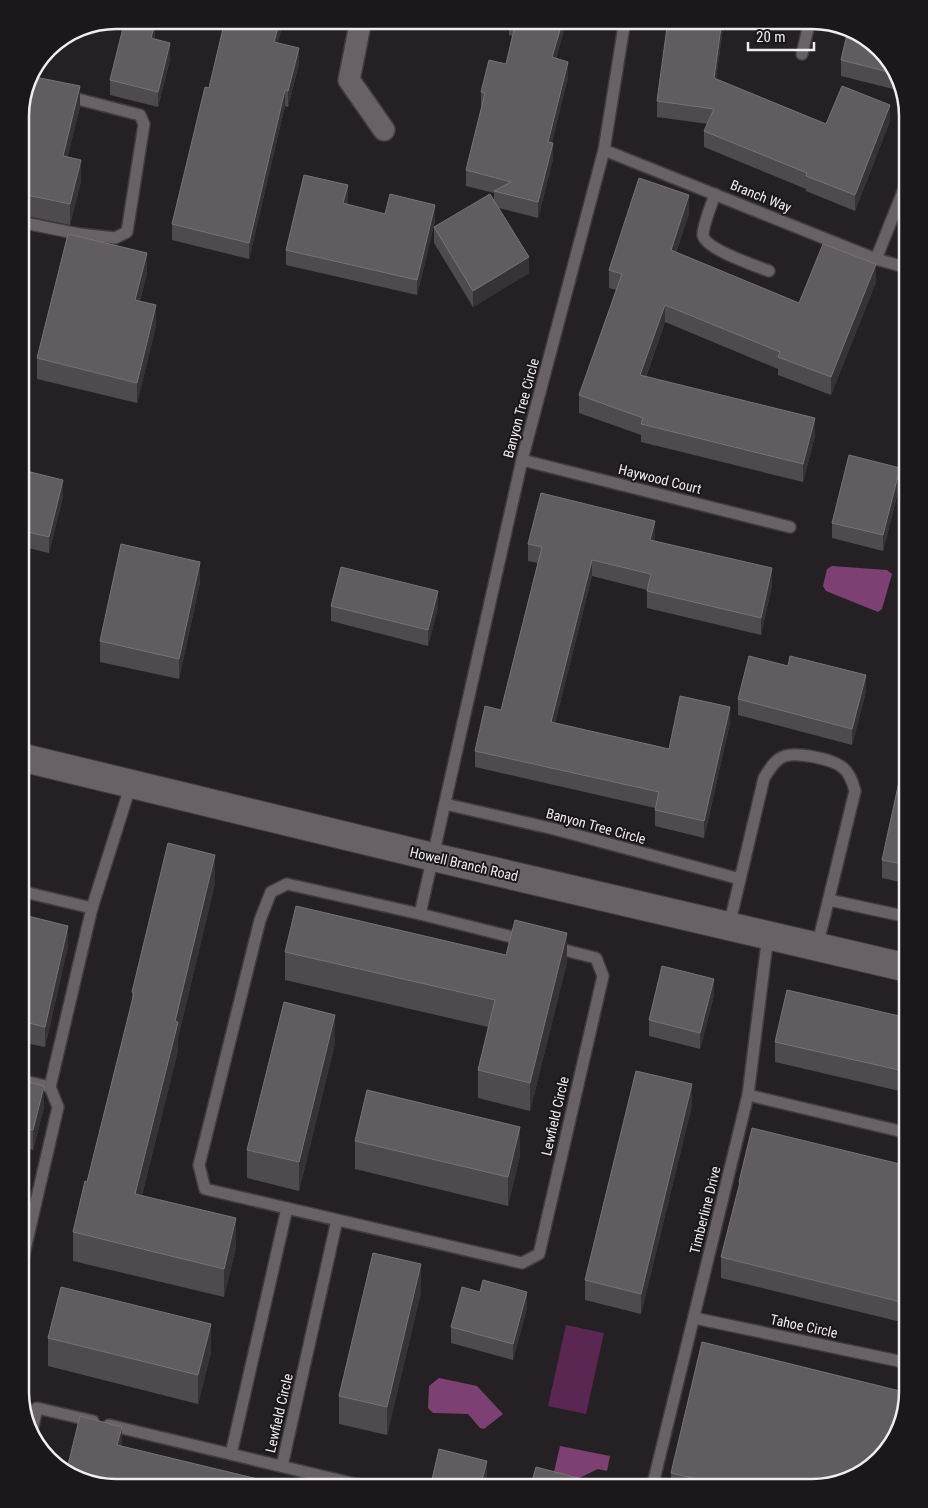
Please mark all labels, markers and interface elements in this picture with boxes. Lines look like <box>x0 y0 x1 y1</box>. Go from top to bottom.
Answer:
scale bar <box>748 20 814 52</box>
text: 20 m <box>756 28 786 46</box>
street label: Branch Way <box>728 177 794 216</box>
street label: Banyon Tree Circle <box>500 356 542 460</box>
street label: Haywood Court <box>617 461 703 497</box>
street label: Banyon Tree Circle <box>544 805 648 847</box>
street label: Howell Branch Road <box>408 844 520 884</box>
street label: Lewfield Circle <box>538 1074 572 1157</box>
street label: Timberline Drive <box>686 1164 724 1255</box>
street label: Tahoe Circle <box>769 1311 840 1341</box>
street label: Lewfield Circle <box>262 1371 296 1454</box>

